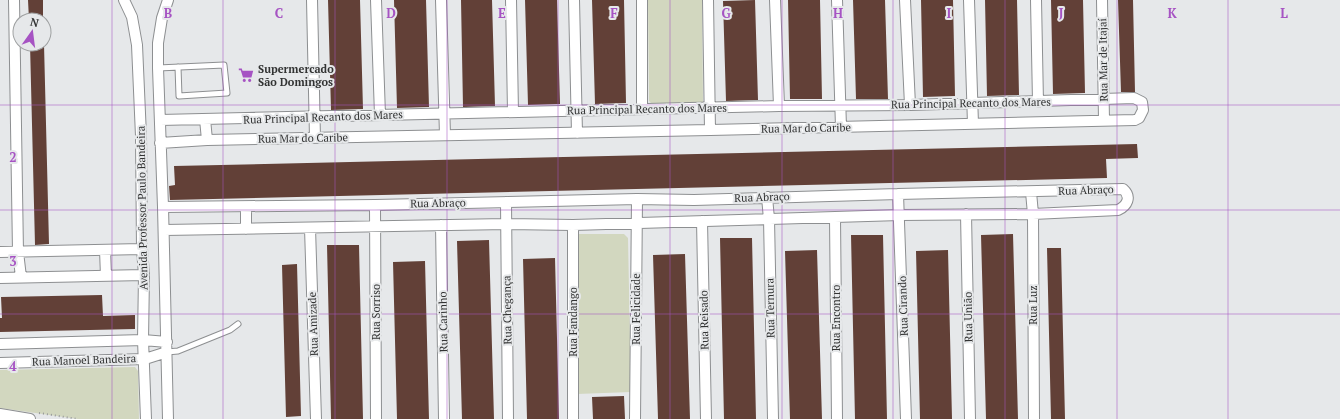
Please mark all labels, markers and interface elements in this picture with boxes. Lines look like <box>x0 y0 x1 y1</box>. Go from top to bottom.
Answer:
text: B <box>164 4 172 22</box>
text: C <box>275 4 283 22</box>
text: D <box>386 4 396 22</box>
text: E <box>498 4 506 22</box>
text: F <box>610 4 618 22</box>
text: G <box>721 4 731 22</box>
text: H <box>833 4 843 22</box>
text: I <box>947 4 952 22</box>
text: J <box>1059 4 1064 22</box>
text: K <box>1167 4 1177 22</box>
text: L <box>1280 4 1288 22</box>
north arrow <box>12 12 52 52</box>
text: N <box>29 14 41 30</box>
street label: Rua Mar de Itajaí <box>1095 18 1111 102</box>
place label: Supermercado São Domingos <box>258 62 334 89</box>
supermarket icon: Supermercado São Domingos <box>237 66 255 84</box>
street label: Rua Principal Recanto dos Mares <box>891 95 1051 111</box>
street label: Rua Principal Recanto dos Mares <box>567 101 727 117</box>
street label: Rua Principal Recanto dos Mares <box>243 107 403 127</box>
street label: Rua Mar do Caribe <box>761 120 852 136</box>
street label: Avenida Professor Paulo Bandeira <box>134 125 150 290</box>
street label: Rua Mar do Caribe <box>258 130 349 146</box>
text: 2 <box>9 148 17 166</box>
street label: Rua Abraço <box>1058 182 1114 198</box>
street label: Rua Abraço <box>734 189 790 205</box>
street label: Rua Abraço <box>410 196 466 210</box>
text: 3 <box>9 252 17 270</box>
street label: Rua Felicidade <box>629 273 643 345</box>
street label: Rua Chegança <box>499 275 515 345</box>
street label: Rua Cirando <box>895 276 911 336</box>
street label: Rua Ternura <box>762 277 778 338</box>
street label: Rua Sorriso <box>369 284 383 340</box>
street label: Rua Encontro <box>829 285 843 351</box>
street label: Rua Luz <box>1026 285 1040 325</box>
street label: Rua Fandango <box>566 287 580 357</box>
street label: Rua Reisado <box>696 290 712 350</box>
street label: Rua Amizade <box>305 291 321 356</box>
street label: Rua Carinho <box>435 291 451 353</box>
street label: Rua União <box>961 292 975 342</box>
street label: Rua Manoel Bandeira <box>32 351 137 369</box>
text: 4 <box>9 357 17 375</box>

